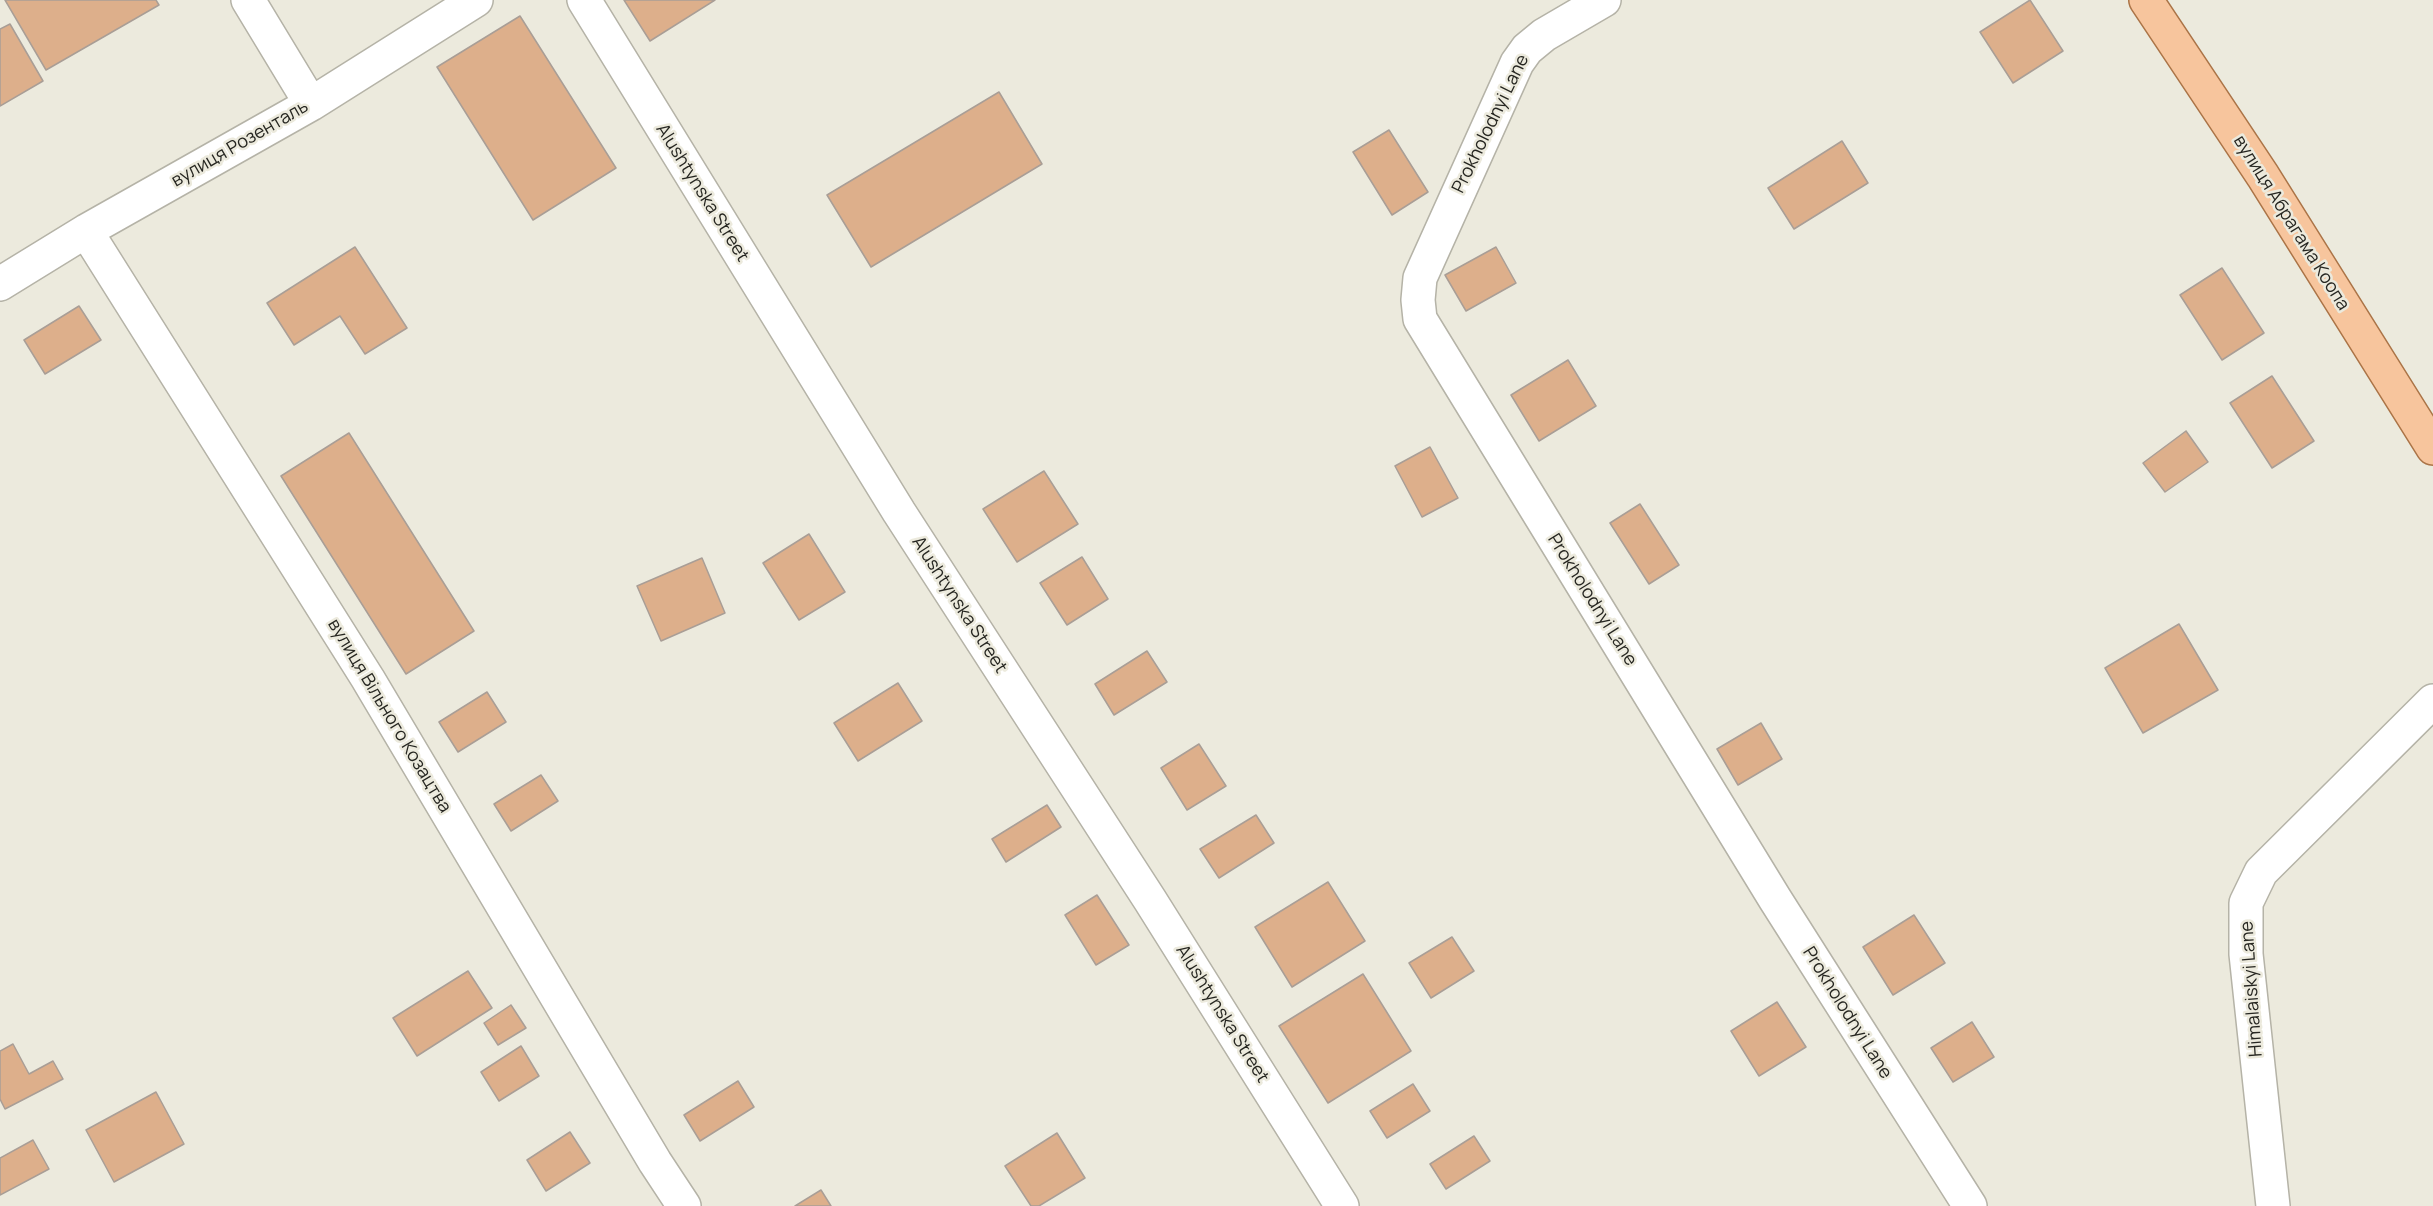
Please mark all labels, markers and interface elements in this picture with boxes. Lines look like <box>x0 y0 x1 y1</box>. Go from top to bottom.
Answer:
street label: Prokholodnyi Lane <box>1448 51 1534 197</box>
street label: вулиця Розенталь <box>168 96 312 192</box>
street label: Alushtynska Street <box>651 120 753 266</box>
street label: вулиця Абрагама Коопа <box>2228 132 2354 314</box>
street label: Prokholodnyi Lane <box>1543 530 1641 670</box>
street label: Alushtynska Street <box>907 533 1011 677</box>
street label: вулиця Вільного Козацтва <box>323 615 455 817</box>
street label: Himalaiskyi Lane <box>2236 920 2268 1058</box>
street label: Alushtynska Street <box>1171 941 1273 1087</box>
street label: Prokholodnyi Lane <box>1798 943 1896 1083</box>

